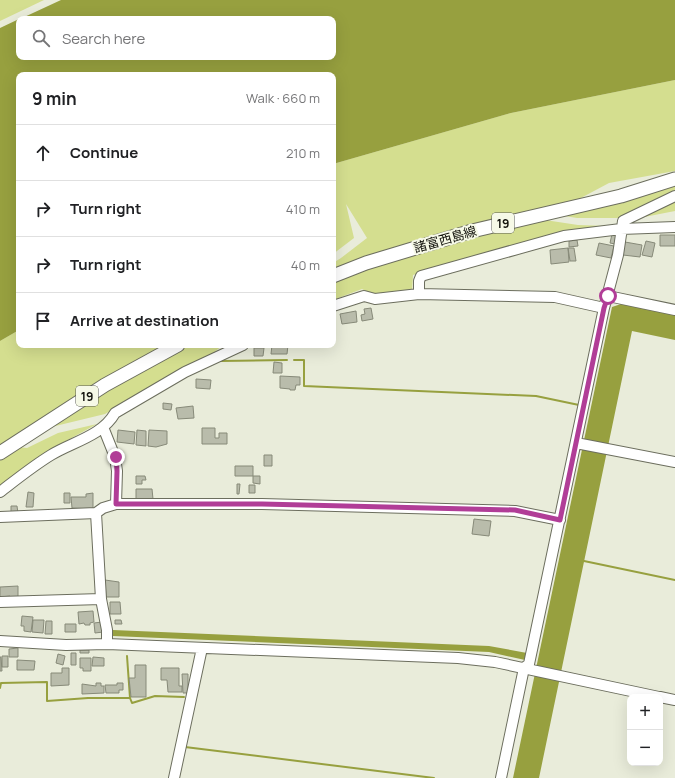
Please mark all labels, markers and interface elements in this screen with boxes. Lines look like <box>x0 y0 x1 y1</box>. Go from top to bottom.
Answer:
search box <box>16 16 336 60</box>
icon: search <box>30 27 52 49</box>
text: Search here <box>62 28 145 49</box>
text: 9 min <box>32 87 77 110</box>
text: Walk · 660 m <box>246 89 320 107</box>
icon: ahead <box>32 142 54 164</box>
text: Continue <box>70 142 138 163</box>
text: 210 m <box>286 144 320 162</box>
icon: right <box>32 198 54 220</box>
text: Turn right <box>70 198 141 219</box>
text: 410 m <box>286 200 320 218</box>
road number: 19 <box>492 213 514 233</box>
street label: 諸富西島線 <box>411 221 479 257</box>
icon: right <box>32 254 54 276</box>
text: Turn right <box>70 254 141 275</box>
text: 40 m <box>291 256 320 274</box>
route start <box>599 287 617 305</box>
icon: arrive <box>32 310 54 332</box>
text: Arrive at destination <box>70 310 219 331</box>
road number: 19 <box>76 386 98 406</box>
route end <box>107 448 125 466</box>
map controls <box>627 694 663 766</box>
button: + <box>627 694 663 730</box>
button: − <box>627 730 663 766</box>

